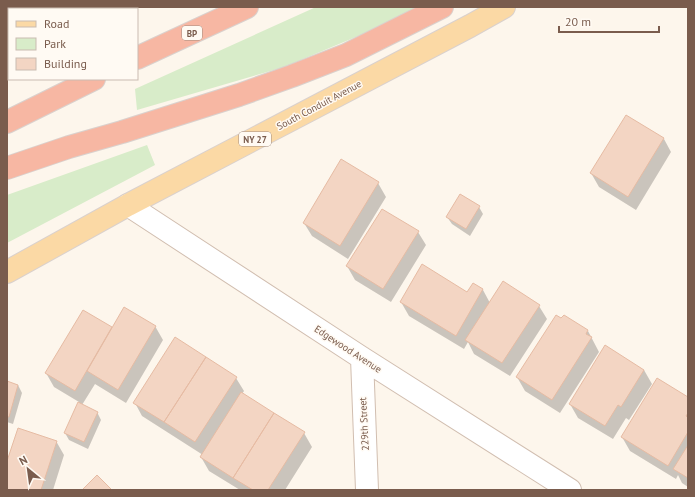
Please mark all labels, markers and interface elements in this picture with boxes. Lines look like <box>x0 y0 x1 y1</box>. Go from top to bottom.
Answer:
legend <box>8 8 138 80</box>
scale bar <box>559 8 659 34</box>
text: 20 m <box>565 14 591 29</box>
text: Road <box>44 16 69 31</box>
road number: BP <box>182 26 202 40</box>
text: Park <box>44 36 66 51</box>
text: Building <box>44 56 87 71</box>
street label: South Conduit Avenue <box>274 77 364 133</box>
road number: NY 27 <box>239 132 271 146</box>
street label: Edgewood Avenue <box>312 322 384 376</box>
street label: 229th Street <box>356 396 372 451</box>
north arrow <box>8 449 48 489</box>
text: N <box>17 452 30 468</box>

